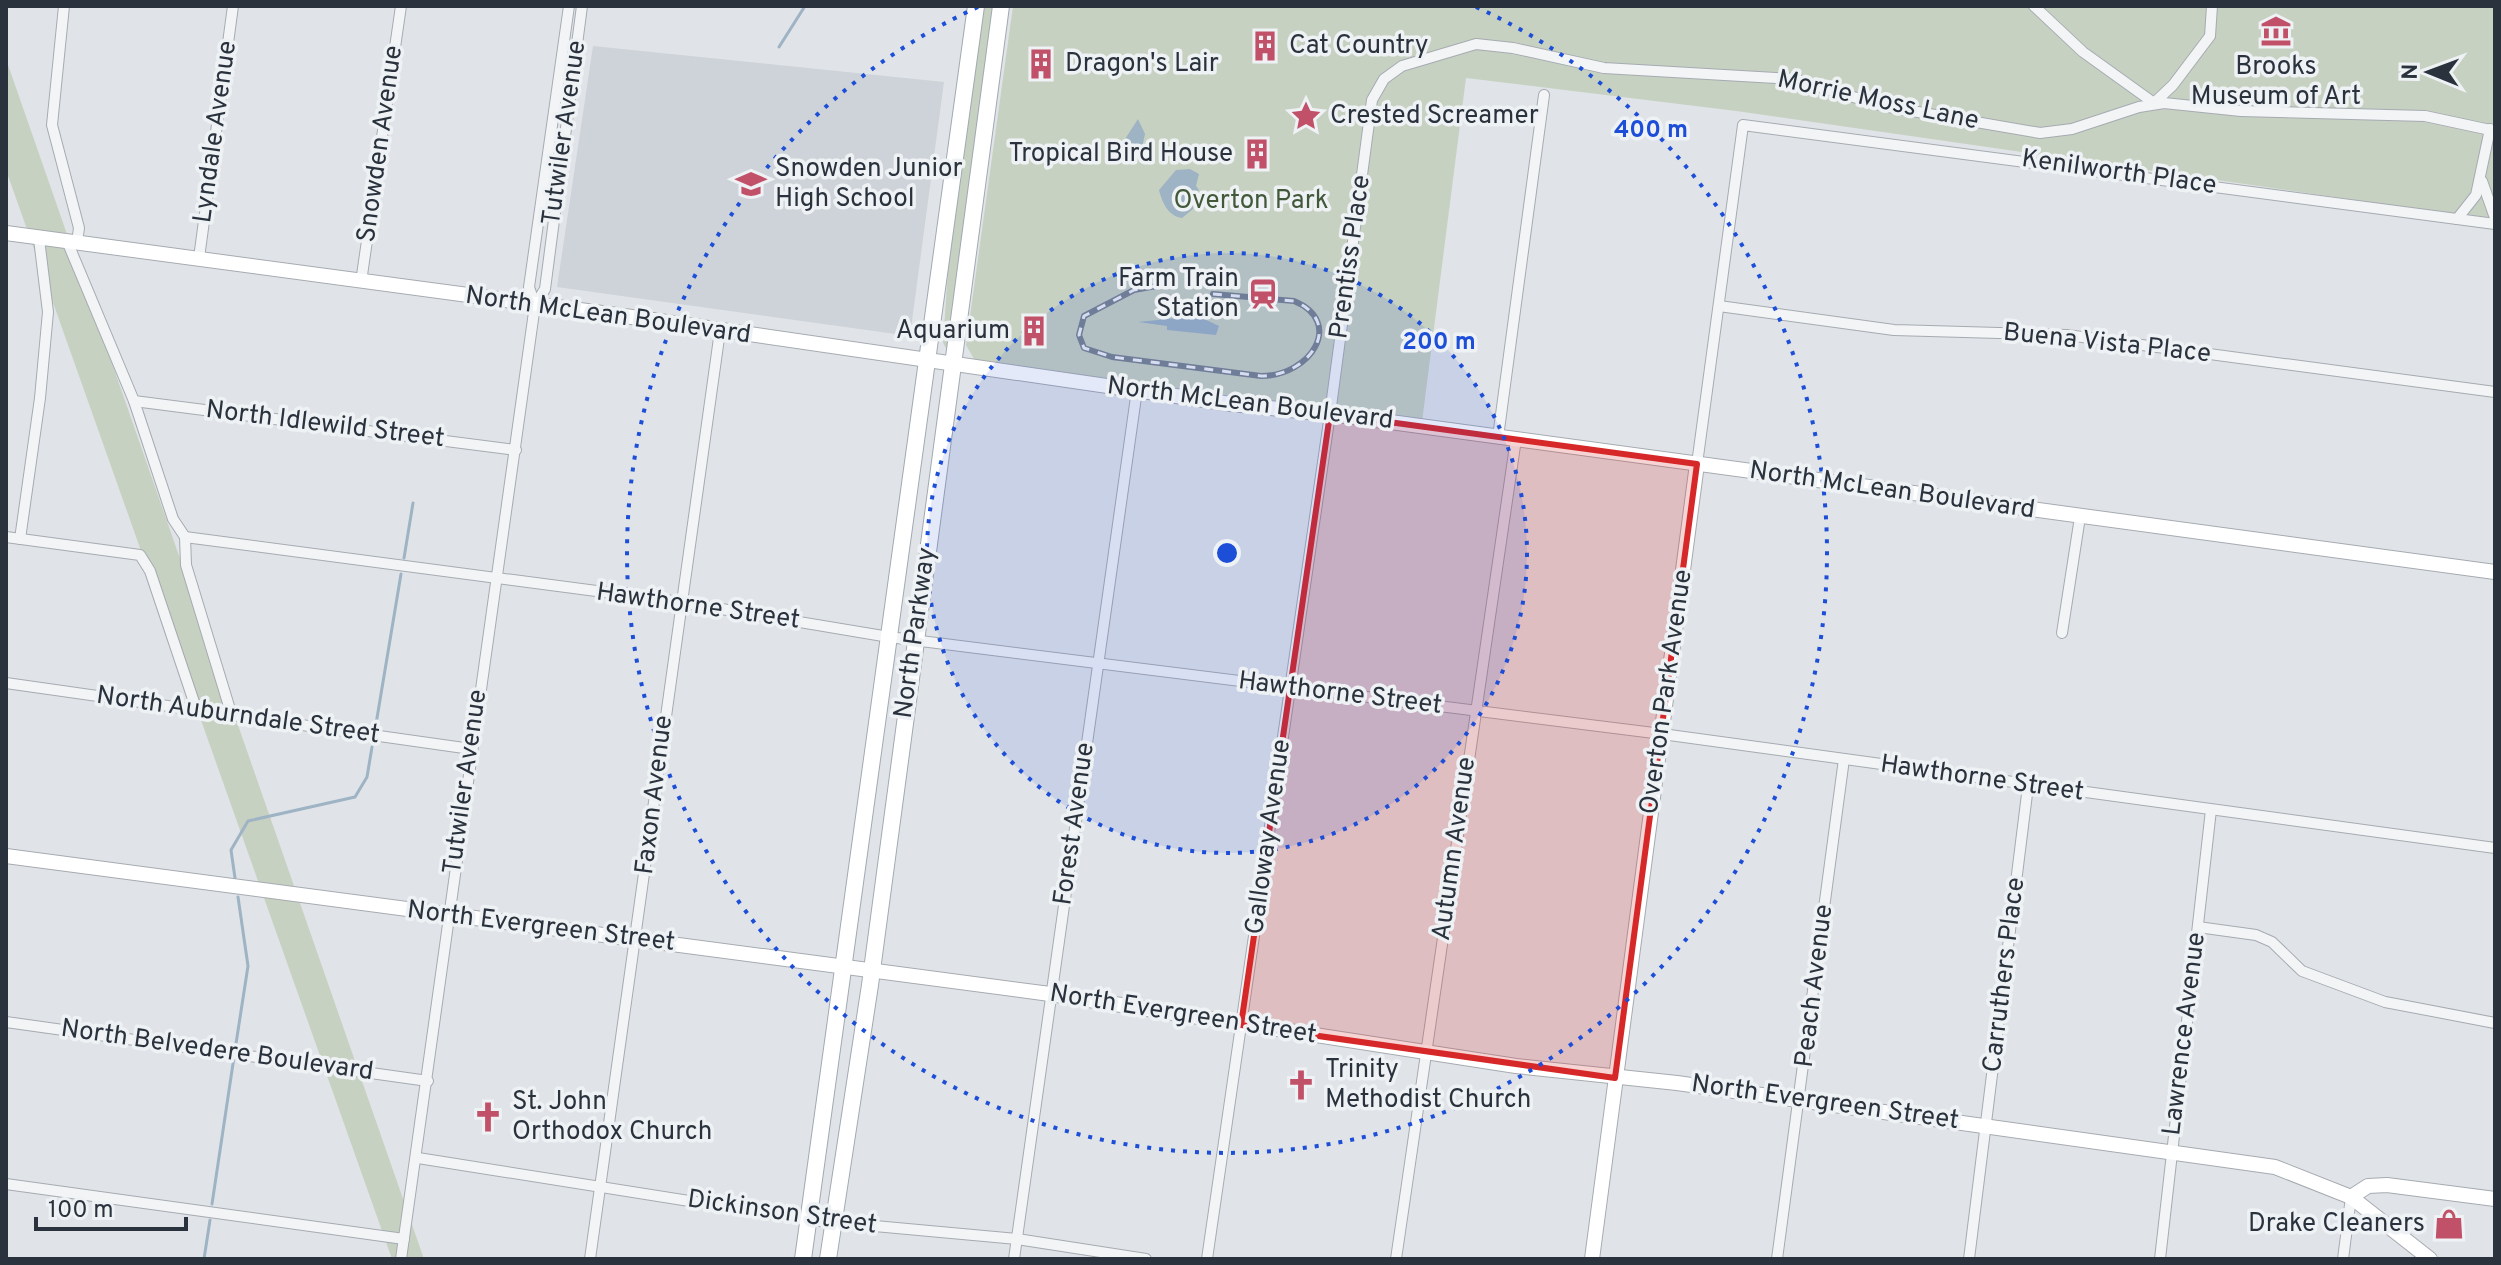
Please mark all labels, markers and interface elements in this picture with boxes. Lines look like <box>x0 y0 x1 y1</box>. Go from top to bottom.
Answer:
museum icon: Brooks Museum of Art <box>2259 14 2293 48</box>
building icon: Cat Country <box>1248 29 1282 63</box>
place label: Cat Country <box>1289 30 1428 63</box>
north arrow <box>2389 32 2469 112</box>
street label: Tutwiler Avenue <box>536 38 594 228</box>
street label: Lyndale Avenue <box>187 39 245 225</box>
street label: Snowden Avenue <box>351 43 411 245</box>
building icon: Dragon's Lair <box>1024 47 1058 81</box>
place label: Dragon's Lair <box>1065 48 1219 81</box>
place label: Brooks Museum of Art <box>2191 51 2361 114</box>
street label: Morrie Moss Lane <box>1774 64 1982 138</box>
text: N <box>2398 64 2425 80</box>
place icon: Crested Screamer <box>1289 99 1323 133</box>
place label: Crested Screamer <box>1330 100 1539 133</box>
text: 400 m <box>1614 116 1688 146</box>
building icon: Tropical Bird House <box>1240 137 1274 171</box>
place label: Tropical Bird House <box>1008 138 1233 171</box>
street label: Kenilworth Place <box>2019 143 2219 203</box>
place label: Snowden Junior High School <box>775 153 963 216</box>
school or university icon: Snowden Junior High School <box>734 167 768 201</box>
street label: Prentiss Place <box>1323 173 1379 341</box>
park label: Overton Park <box>1173 185 1329 218</box>
place label: Farm Train Station <box>1118 263 1239 326</box>
station icon: Farm Train Station <box>1246 277 1280 311</box>
street label: North McLean Boulevard <box>463 280 753 352</box>
building icon: Aquarium <box>1017 314 1051 348</box>
place label: Aquarium <box>896 315 1010 348</box>
street label: Buena Vista Place <box>2002 317 2212 371</box>
text: 200 m <box>1402 328 1476 358</box>
street label: North McLean Boulevard <box>1105 370 1395 438</box>
street label: North Idlewild Street <box>204 394 446 456</box>
street label: North McLean Boulevard <box>1747 455 2037 527</box>
centre of rings <box>1213 539 1241 567</box>
street label: North Parkway <box>888 545 944 721</box>
street label: Overton Park Avenue <box>1633 567 1701 817</box>
street label: Hawthorne Street <box>594 576 802 638</box>
street label: Hawthorne Street <box>1236 665 1444 723</box>
street label: North Auburndale Street <box>94 680 382 752</box>
street label: Tutwiler Avenue <box>437 687 495 877</box>
street label: Faxon Avenue <box>629 713 681 877</box>
street label: Galloway Avenue <box>1239 737 1299 937</box>
street label: Forest Avenue <box>1047 741 1103 907</box>
street label: Hawthorne Street <box>1878 748 2086 810</box>
street label: Autumn Avenue <box>1426 755 1484 943</box>
street label: Carruthers Place <box>1977 875 2033 1075</box>
street label: North Evergreen Street <box>405 894 677 960</box>
street label: Peach Avenue <box>1789 903 1841 1069</box>
street label: Lawrence Avenue <box>2156 931 2214 1137</box>
street label: North Evergreen Street <box>1047 978 1319 1052</box>
street label: North Belvedere Boulevard <box>59 1013 375 1089</box>
place label: Trinity Methodist Church <box>1325 1054 1531 1117</box>
church icon: Trinity Methodist Church <box>1284 1068 1318 1102</box>
street label: North Evergreen Street <box>1689 1068 1961 1138</box>
place label: St. John Orthodox Church <box>512 1086 712 1149</box>
church icon: St. John Orthodox Church <box>471 1100 505 1134</box>
scale bar <box>36 1181 186 1231</box>
street label: Dickinson Street <box>685 1183 879 1243</box>
text: 100 m <box>48 1196 114 1226</box>
shop icon: Drake Cleaners <box>2432 1207 2466 1241</box>
place label: Drake Cleaners <box>2248 1208 2425 1241</box>

